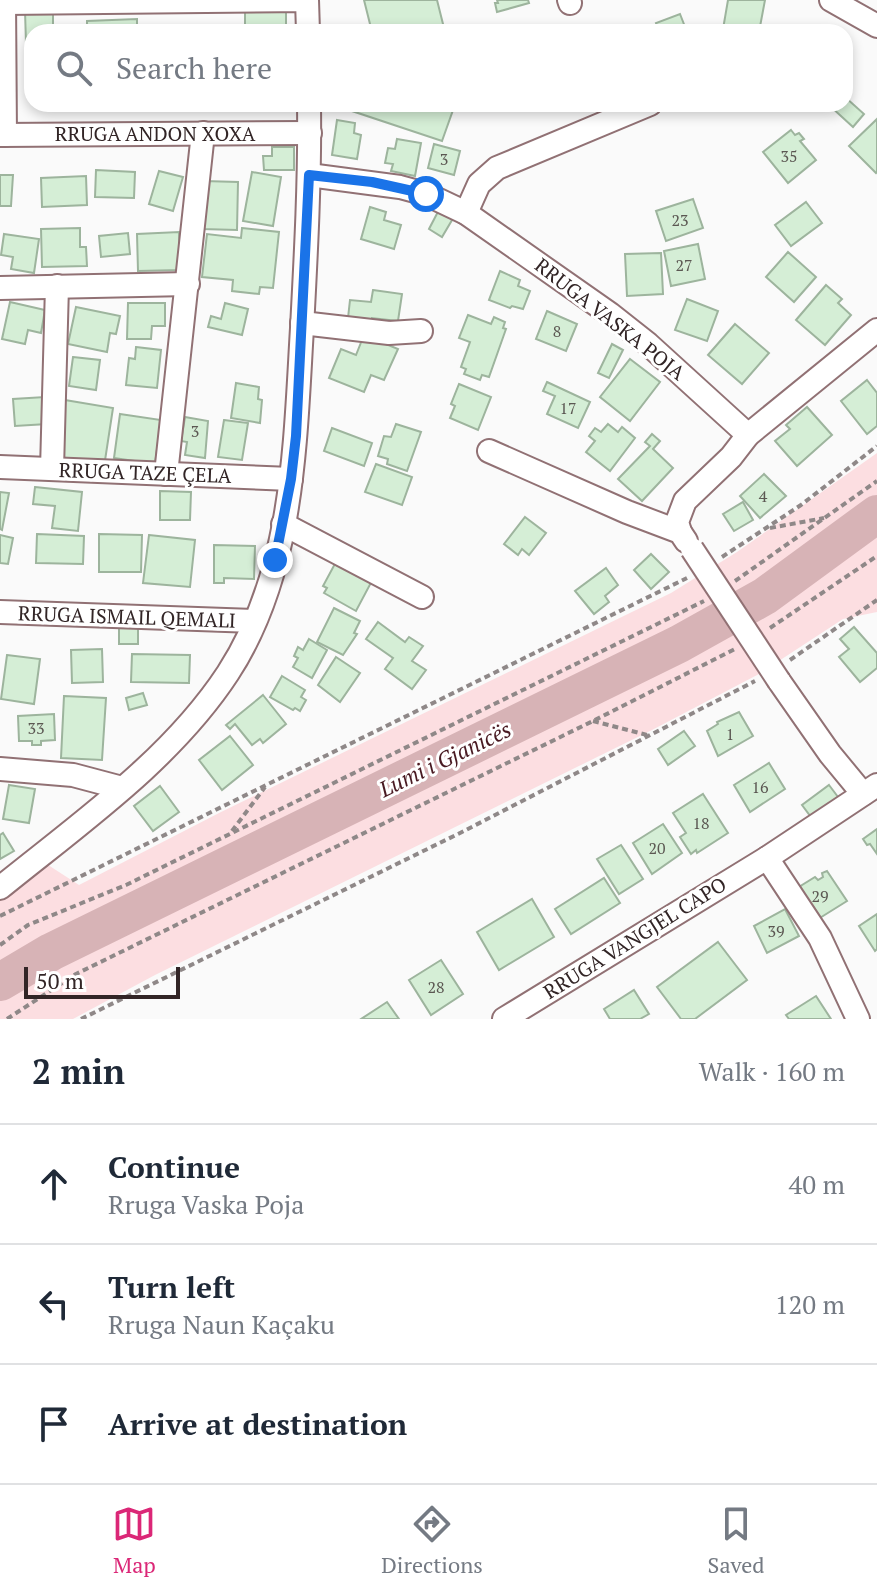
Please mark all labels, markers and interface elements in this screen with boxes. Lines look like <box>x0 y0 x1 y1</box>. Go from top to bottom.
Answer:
search box <box>24 24 853 112</box>
icon: search <box>52 46 96 90</box>
text: Search here <box>116 48 272 88</box>
street label: RRUGA ANDON XOXA <box>55 120 256 147</box>
house number: 35 <box>780 145 798 167</box>
house number: 3 <box>440 148 448 170</box>
route start <box>408 176 444 212</box>
house number: 23 <box>671 209 689 231</box>
street label: RRUGA VASKA POJA <box>530 251 691 386</box>
house number: 27 <box>675 254 693 276</box>
house number: 8 <box>553 320 561 342</box>
house number: 17 <box>559 397 577 419</box>
house number: 3 <box>191 420 199 442</box>
street label: RRUGA TAZE ÇELA <box>58 456 232 489</box>
house number: 4 <box>759 485 768 507</box>
route end <box>257 542 293 578</box>
street label: RRUGA ISMAIL QEMALI <box>18 599 236 634</box>
water label: Lumi i Gjanicës <box>373 714 516 804</box>
house number: 33 <box>27 717 45 739</box>
house number: 1 <box>726 723 734 745</box>
house number: 16 <box>751 776 769 798</box>
house number: 18 <box>692 812 710 834</box>
house number: 20 <box>648 837 666 859</box>
street label: RRUGA VANGJEL CAPO <box>538 870 731 1005</box>
house number: 29 <box>811 885 829 907</box>
house number: 39 <box>767 920 785 942</box>
scale bar <box>24 963 180 999</box>
text: 50 m <box>36 966 84 995</box>
house number: 28 <box>427 976 445 998</box>
text: 2 min <box>32 1049 125 1094</box>
text: Walk · 160 m <box>699 1054 845 1088</box>
text: Continue <box>108 1147 240 1187</box>
icon: ahead <box>32 1162 76 1206</box>
text: 40 m <box>789 1167 845 1201</box>
text: Rruga Vaska Poja <box>108 1187 304 1221</box>
text: Turn left <box>108 1267 235 1307</box>
icon: left <box>32 1282 76 1326</box>
text: 120 m <box>775 1287 845 1321</box>
text: Rruga Naun Kaçaku <box>108 1307 335 1341</box>
icon: arrive <box>32 1402 76 1446</box>
text: Arrive at destination <box>108 1404 407 1444</box>
tab: Map <box>112 1502 156 1579</box>
tab: Directions <box>381 1502 483 1579</box>
tab: Saved <box>708 1502 765 1579</box>

